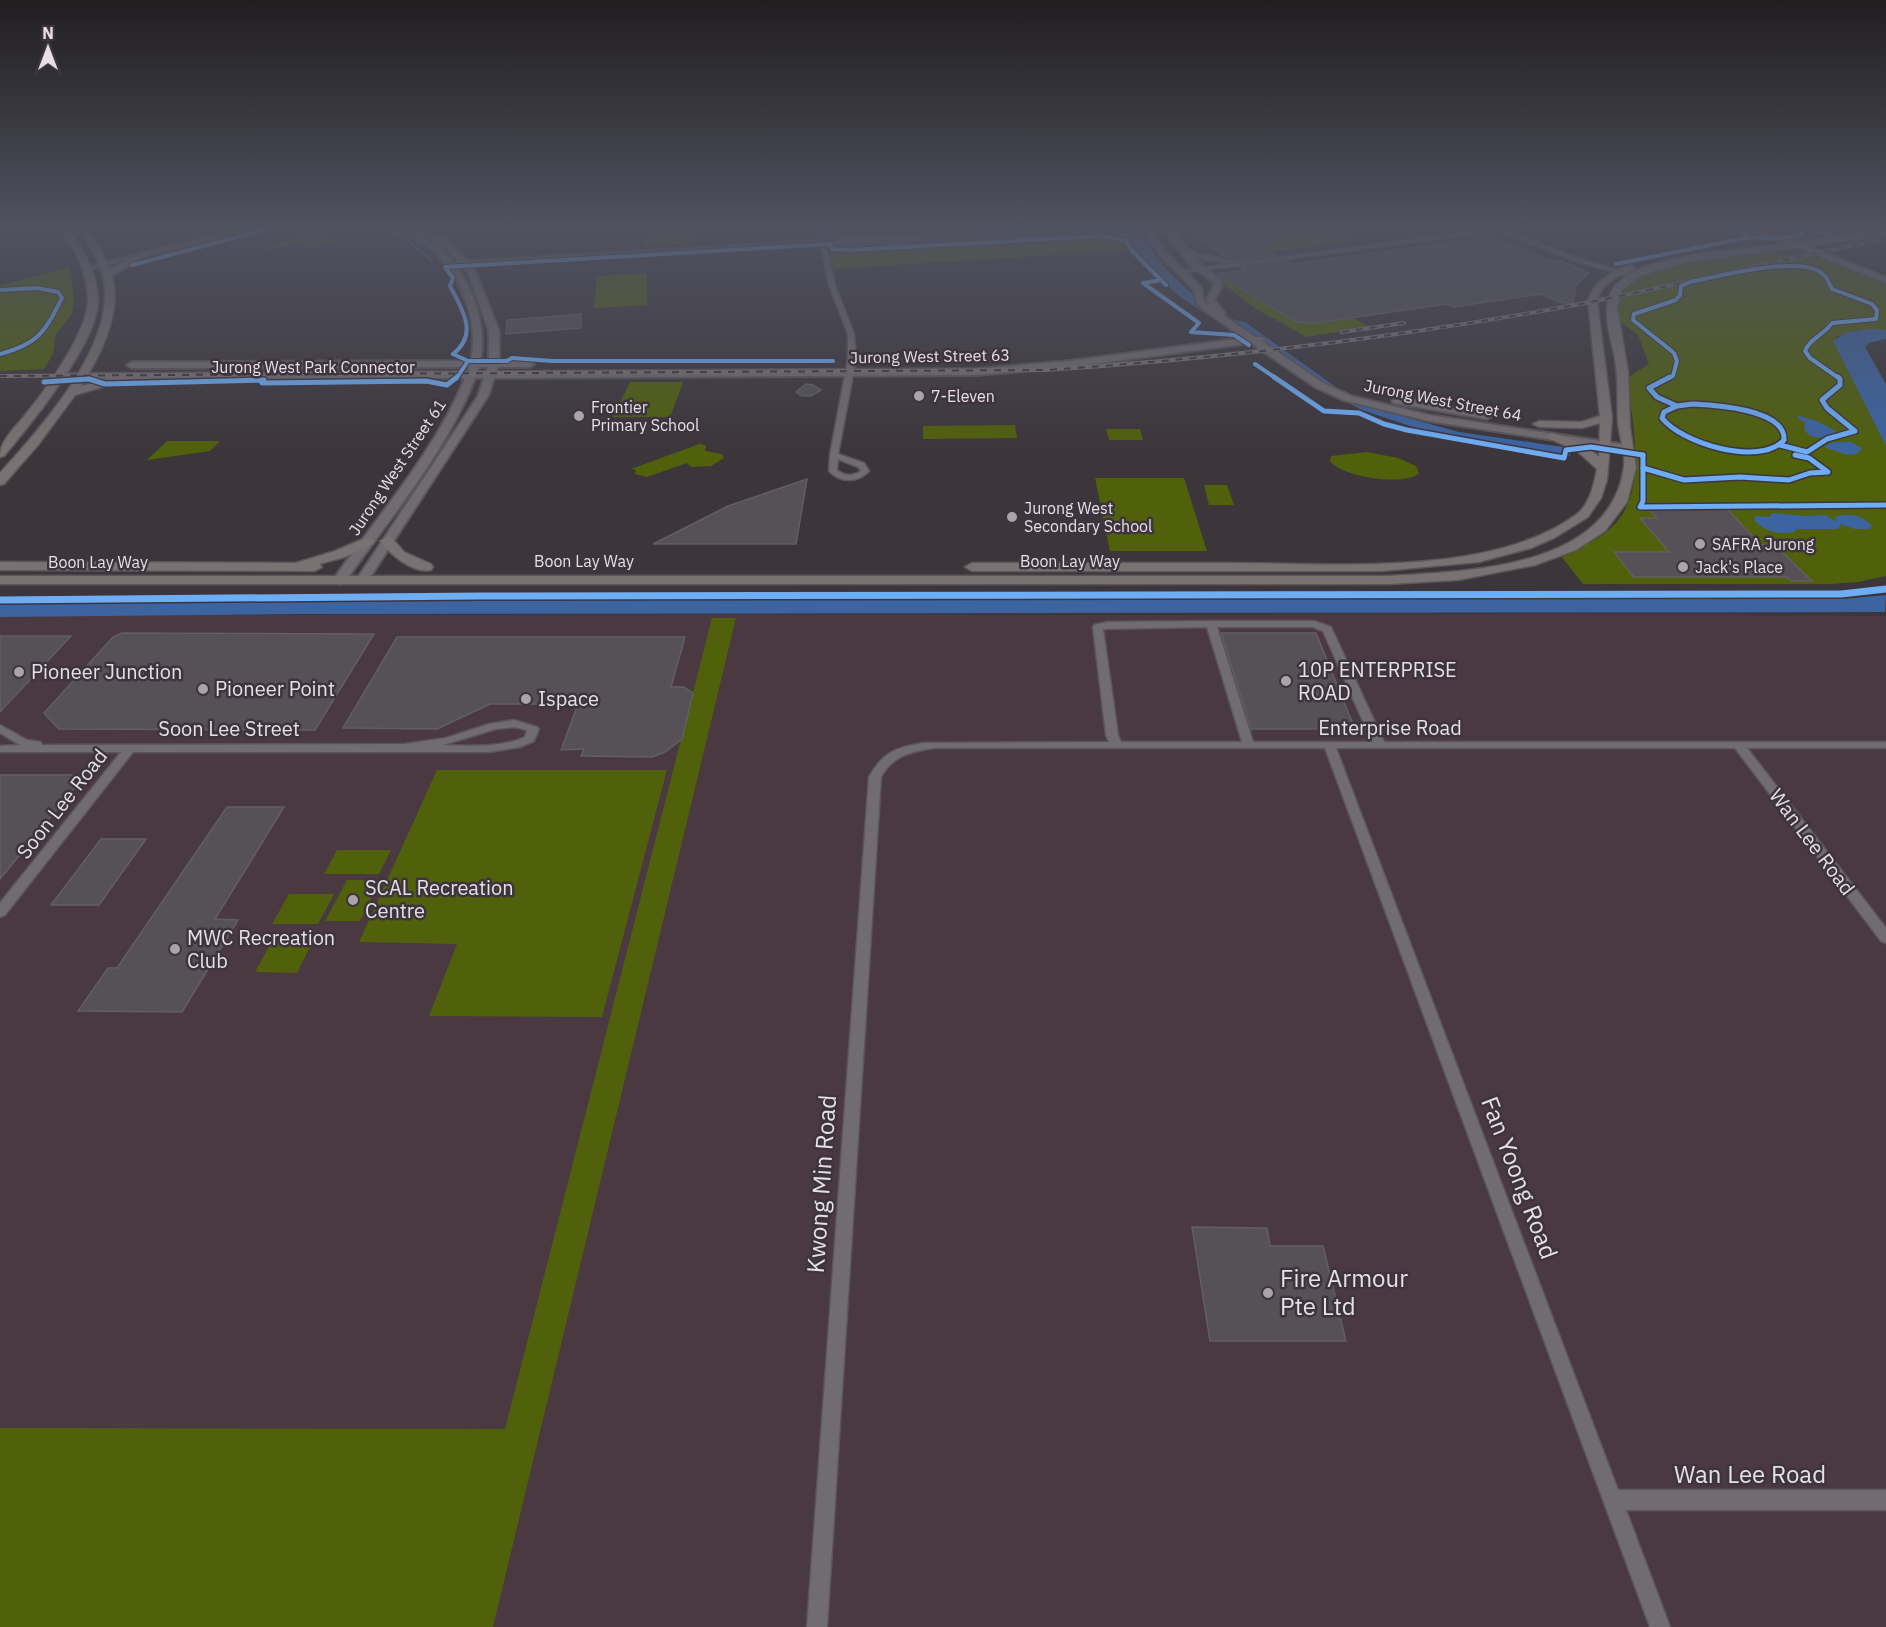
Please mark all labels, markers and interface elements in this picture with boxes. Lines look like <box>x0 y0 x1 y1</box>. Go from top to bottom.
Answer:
north arrow <box>18 18 78 78</box>
text: N <box>42 23 54 43</box>
street label: Jurong West Street 63 <box>850 345 1010 367</box>
street label: Jurong West Park Connector <box>211 357 415 377</box>
street label: Jurong West Street 64 <box>1363 375 1523 425</box>
place label: 7-Eleven <box>931 386 995 406</box>
marker: 7-Eleven <box>912 389 926 403</box>
street label: Jurong West Street 61 <box>344 395 450 539</box>
place label: Frontier Primary School <box>591 397 699 435</box>
marker: Frontier Primary School <box>572 409 586 423</box>
place label: Jurong West Secondary School <box>1024 498 1152 536</box>
marker: Jurong West Secondary School <box>1005 510 1019 524</box>
place label: SAFRA Jurong <box>1712 534 1815 554</box>
marker: SAFRA Jurong <box>1693 537 1707 551</box>
street label: Boon Lay Way <box>534 551 634 571</box>
street label: Boon Lay Way <box>1020 551 1120 571</box>
street label: Boon Lay Way <box>48 552 148 572</box>
place label: Jack's Place <box>1695 557 1783 577</box>
marker: Jack's Place <box>1676 560 1690 574</box>
place label: 10P ENTERPRISE ROAD <box>1298 656 1457 706</box>
place label: Pioneer Junction <box>31 658 182 685</box>
marker: Pioneer Junction <box>12 665 26 679</box>
marker: 10P ENTERPRISE ROAD <box>1279 674 1293 688</box>
place label: Pioneer Point <box>215 675 335 702</box>
marker: Pioneer Point <box>196 682 210 696</box>
place label: Ispace <box>538 685 599 712</box>
marker: Ispace <box>519 692 533 706</box>
street label: Enterprise Road <box>1318 714 1462 741</box>
street label: Soon Lee Street <box>158 715 300 742</box>
street label: Soon Lee Road <box>10 743 113 864</box>
street label: Wan Lee Road <box>1763 783 1861 900</box>
place label: SCAL Recreation Centre <box>365 874 514 924</box>
marker: SCAL Recreation Centre <box>346 893 360 907</box>
place label: MWC Recreation Club <box>187 924 335 974</box>
marker: MWC Recreation Club <box>168 942 182 956</box>
street label: Fan Yoong Road <box>1474 1092 1566 1263</box>
street label: Kwong Min Road <box>799 1094 843 1274</box>
place label: Fire Armour Pte Ltd <box>1280 1262 1408 1322</box>
marker: Fire Armour Pte Ltd <box>1261 1286 1275 1300</box>
street label: Wan Lee Road <box>1674 1458 1826 1490</box>

